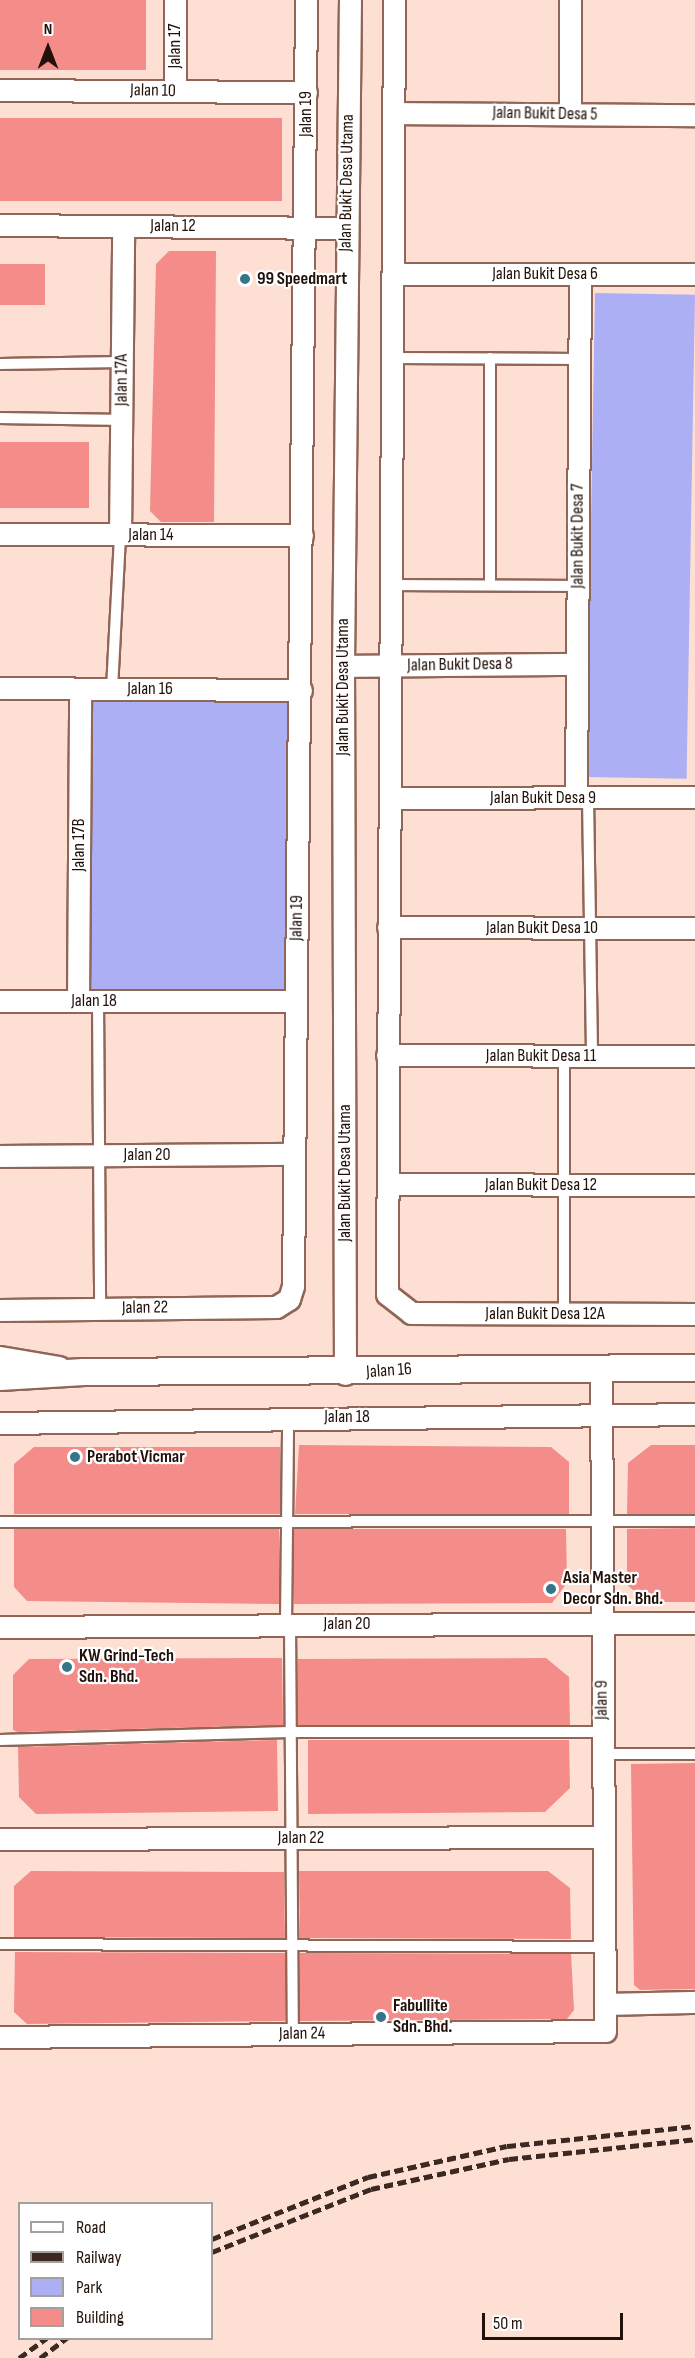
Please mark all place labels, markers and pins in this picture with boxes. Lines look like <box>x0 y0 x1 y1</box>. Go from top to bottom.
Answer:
place label: 99 Speedmart <box>257 268 347 290</box>
marker: 99 Speedmart <box>238 272 252 286</box>
place label: Perabot Vicmar <box>87 1446 185 1468</box>
marker: Perabot Vicmar <box>68 1450 82 1464</box>
place label: Asia Master Decor Sdn. Bhd. <box>563 1568 663 1610</box>
marker: Asia Master Decor Sdn. Bhd. <box>544 1582 558 1596</box>
place label: KW Grind-Tech Sdn. Bhd. <box>79 1646 174 1688</box>
marker: KW Grind-Tech Sdn. Bhd. <box>60 1660 74 1674</box>
place label: Fabullite Sdn. Bhd. <box>393 1996 452 2038</box>
marker: Fabullite Sdn. Bhd. <box>374 2010 388 2024</box>

